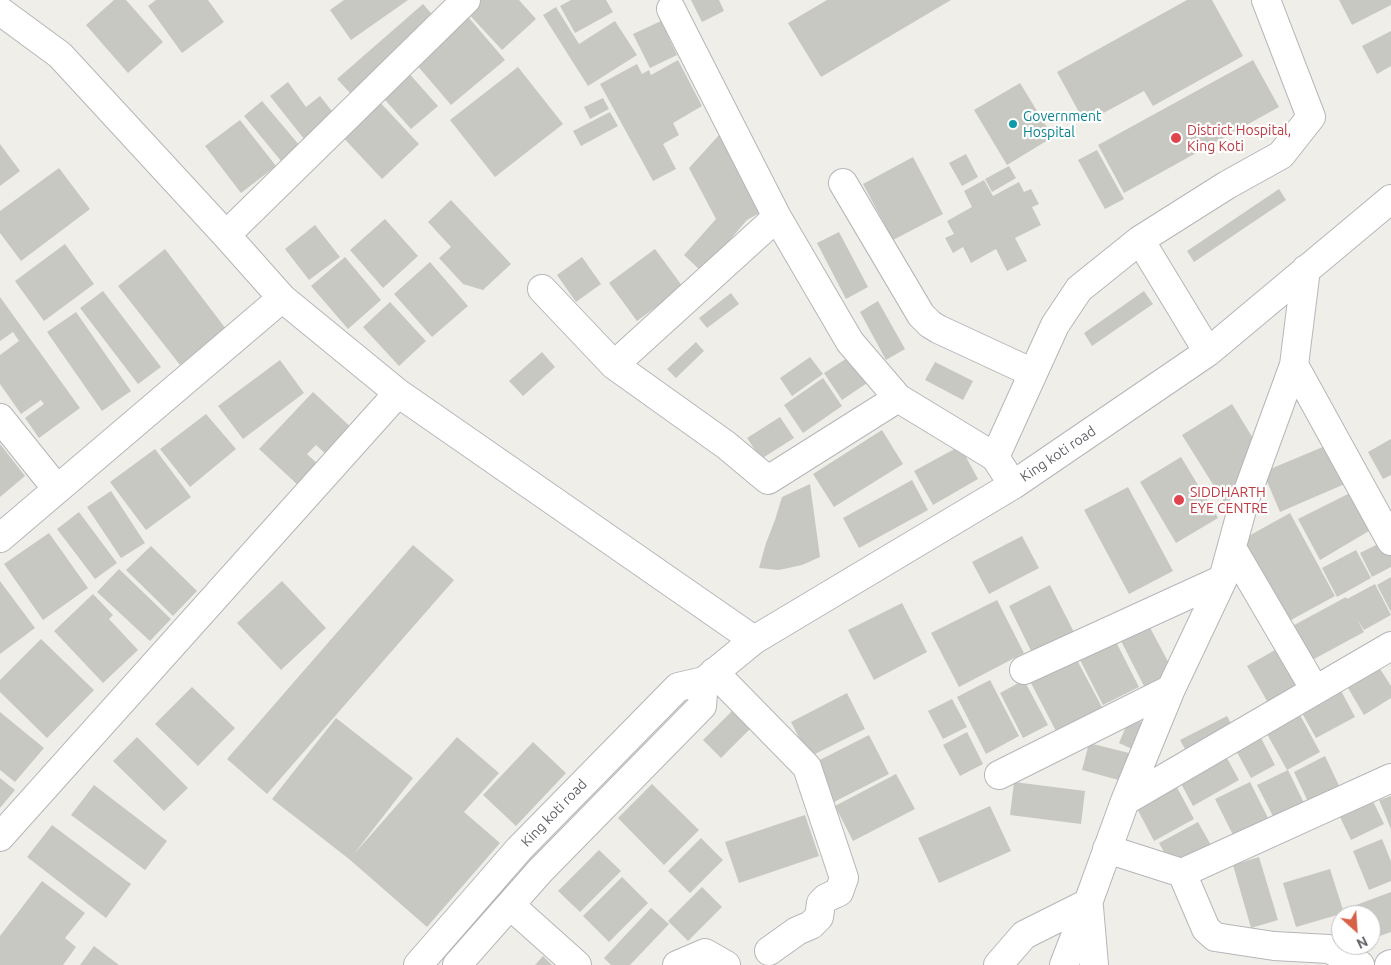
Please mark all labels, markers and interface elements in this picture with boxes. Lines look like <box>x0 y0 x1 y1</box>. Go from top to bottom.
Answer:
place label: Government Hospital <box>1023 108 1102 140</box>
marker: Government Hospital <box>1007 118 1019 130</box>
place label: District Hospital, King Koti <box>1187 122 1291 154</box>
marker: District Hospital, King Koti <box>1169 131 1183 145</box>
street label: King koti road <box>1017 423 1099 485</box>
place label: SIDDHARTH EYE CENTRE <box>1190 484 1268 516</box>
marker: SIDDHARTH EYE CENTRE <box>1172 493 1186 507</box>
street label: King koti road <box>518 776 590 850</box>
north arrow <box>1331 905 1381 955</box>
text: N <box>1354 933 1370 952</box>

